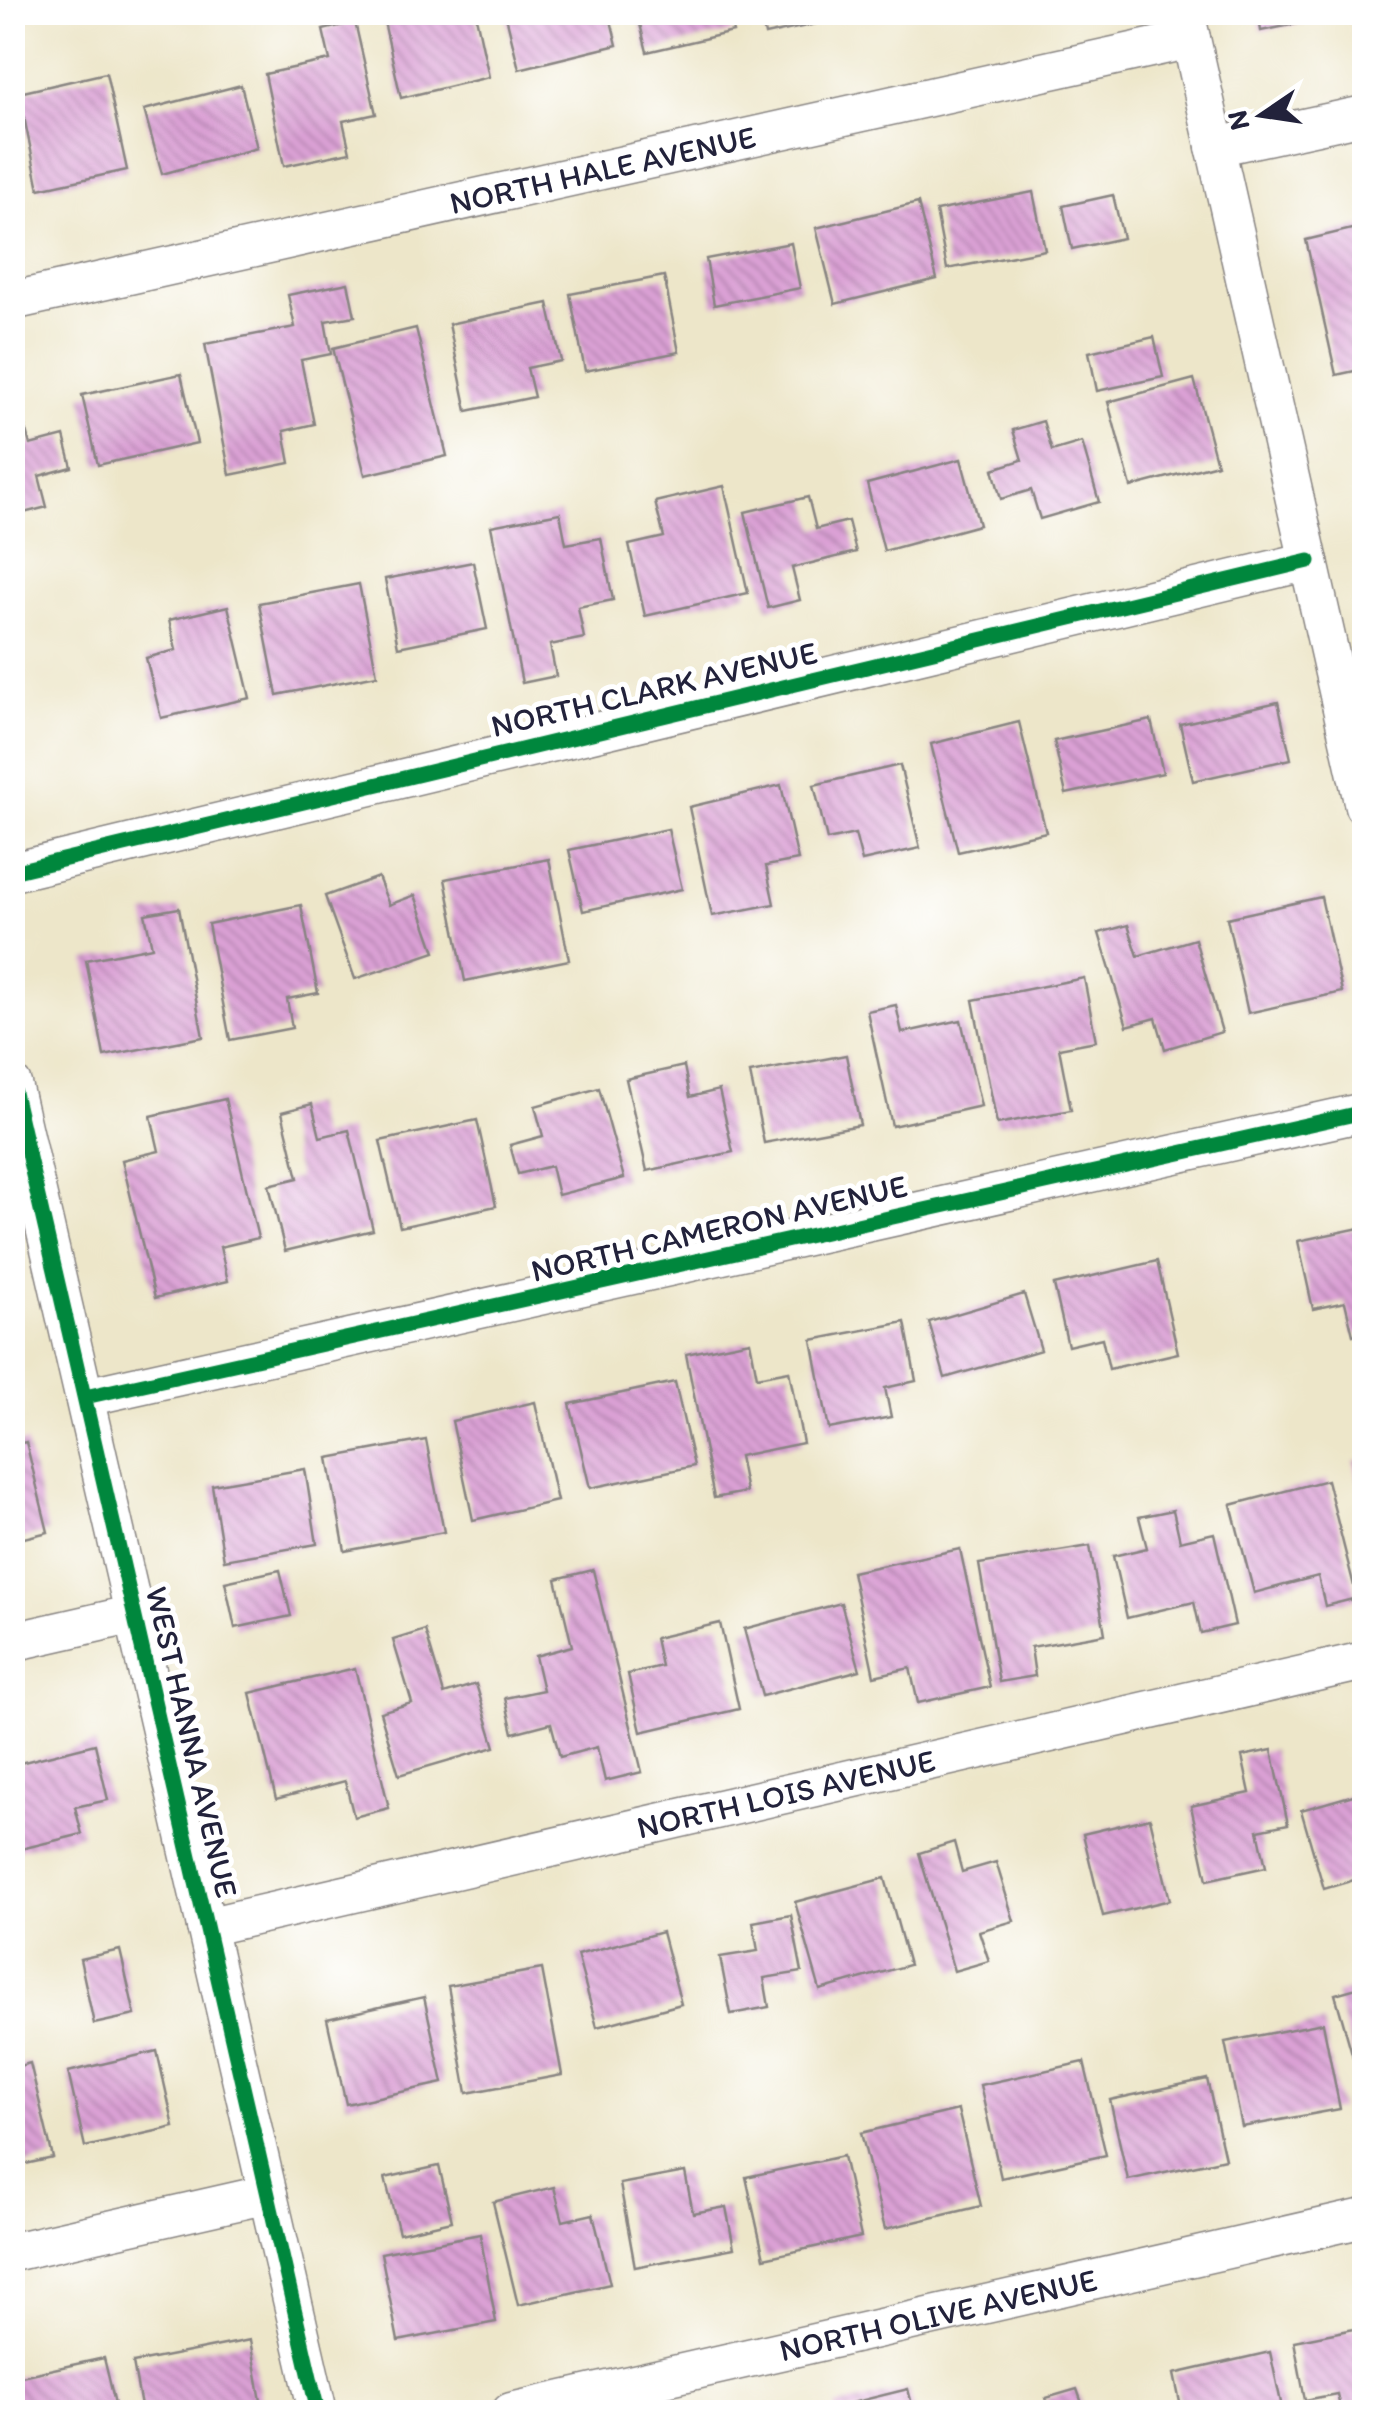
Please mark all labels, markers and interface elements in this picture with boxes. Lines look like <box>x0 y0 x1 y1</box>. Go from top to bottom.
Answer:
north arrow <box>1212 65 1312 165</box>
text: N <box>1219 108 1256 134</box>
street label: NORTH HALE AVENUE <box>446 117 759 222</box>
street label: NORTH CLARK AVENUE <box>487 633 821 745</box>
street label: NORTH CAMERON AVENUE <box>527 1166 911 1290</box>
street label: WEST HANNA AVENUE <box>138 1583 246 1901</box>
street label: NORTH LOIS AVENUE <box>633 1741 939 1846</box>
street label: NORTH OLIVE AVENUE <box>776 2260 1101 2369</box>

